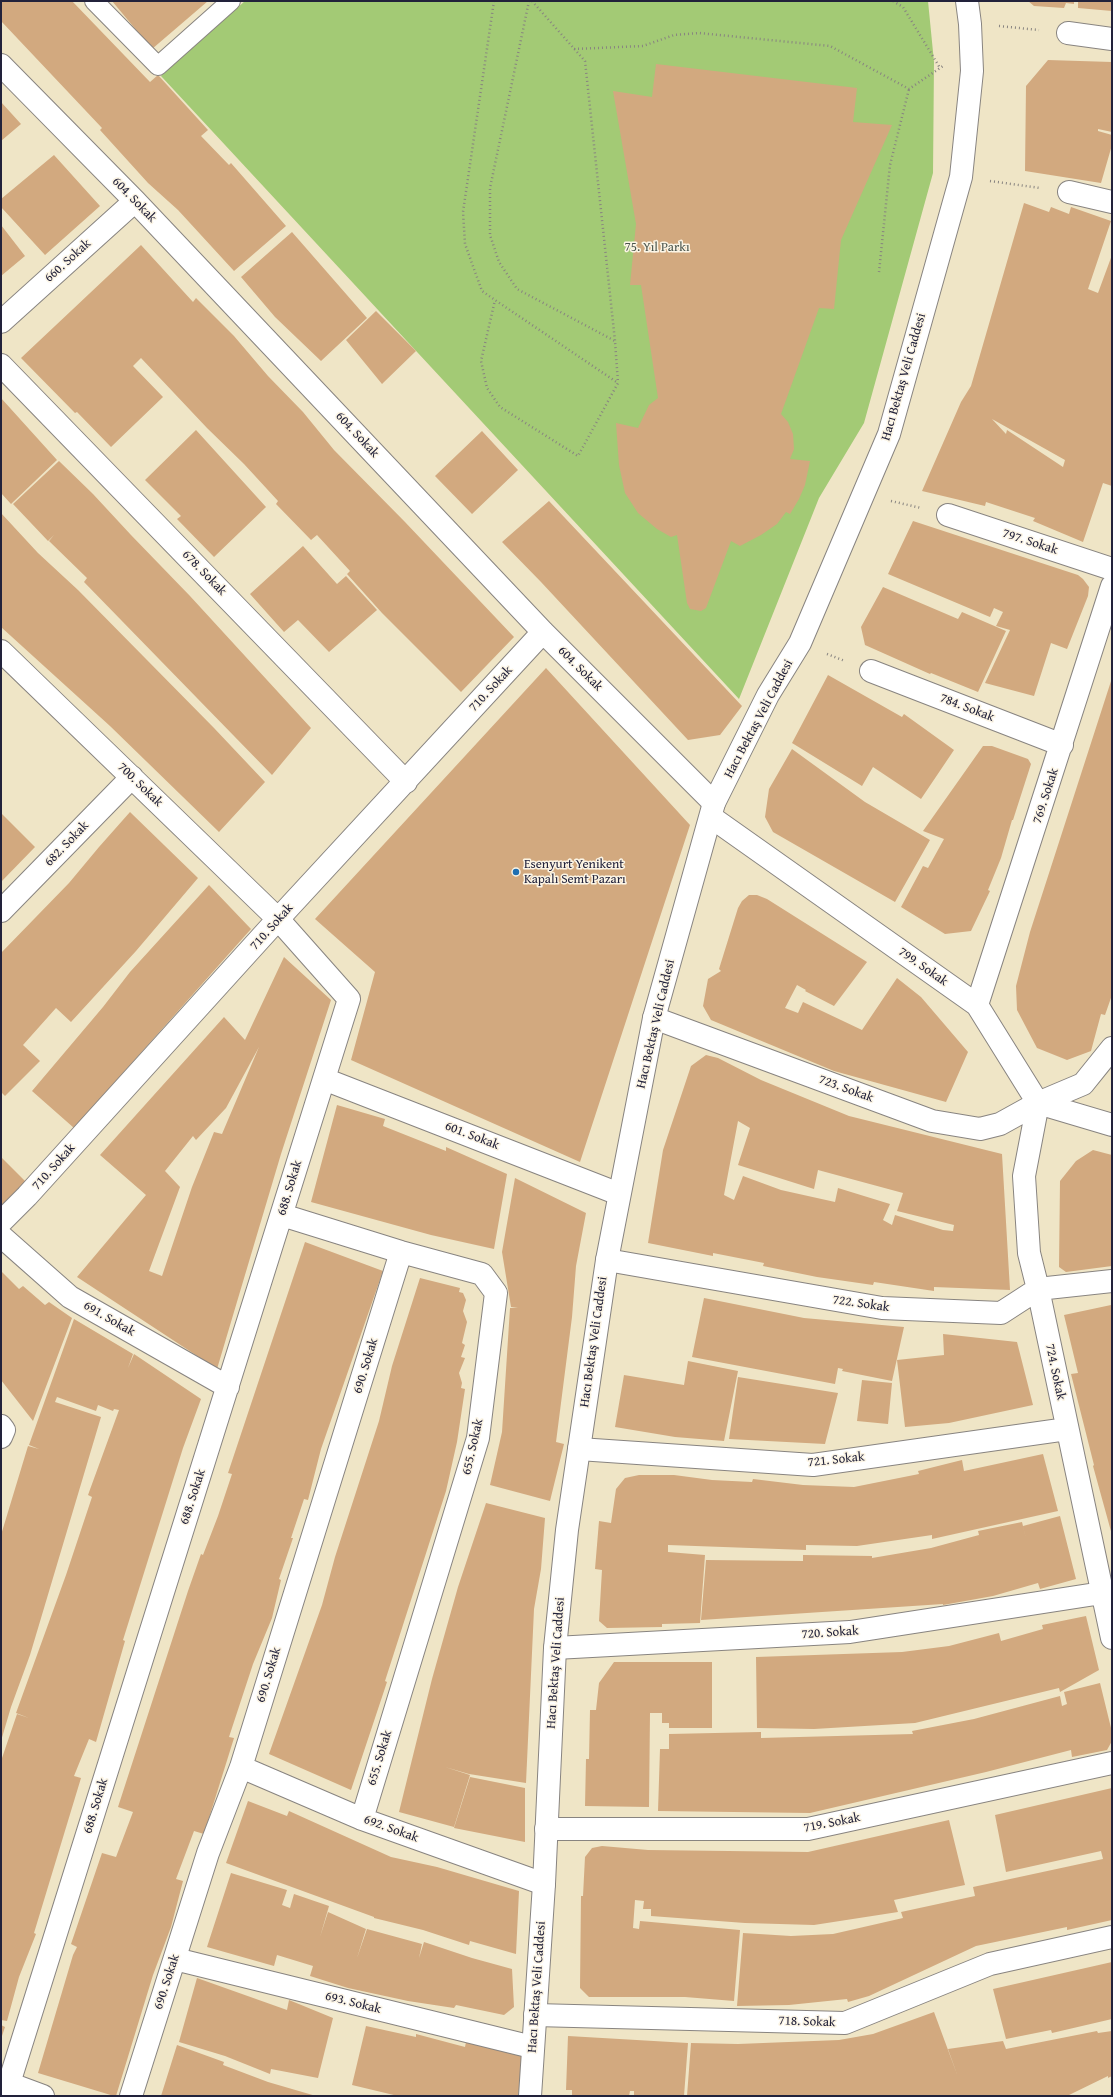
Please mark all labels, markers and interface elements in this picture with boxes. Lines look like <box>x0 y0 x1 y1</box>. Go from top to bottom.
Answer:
street label: 604. Sokak <box>109 174 159 226</box>
street label: 660. Sokak <box>42 236 94 286</box>
park label: 75. Yıl Parkı <box>624 240 690 256</box>
street label: Hacı Bektaş Veli Caddesi <box>878 311 930 443</box>
street label: 604. Sokak <box>332 409 382 461</box>
street label: 797. Sokak <box>1000 526 1060 558</box>
street label: 678. Sokak <box>179 547 229 599</box>
street label: 604. Sokak <box>554 643 606 695</box>
street label: Hacı Bektaş Veli Caddesi <box>721 657 797 781</box>
street label: 710. Sokak <box>466 663 516 715</box>
street label: 784. Sokak <box>938 690 996 726</box>
street label: 700. Sokak <box>114 760 166 810</box>
street label: 769. Sokak <box>1030 766 1062 826</box>
street label: 682. Sokak <box>42 818 92 870</box>
place label: Esenyurt Yenikent Kapalı Semt Pazarı <box>524 857 626 888</box>
marker: Esenyurt Yenikent Kapalı Semt Pazarı <box>511 867 521 877</box>
street label: 710. Sokak <box>247 901 297 953</box>
street label: 799. Sokak <box>895 944 951 990</box>
street label: Hacı Bektaş Veli Caddesi <box>634 958 678 1090</box>
street label: 723. Sokak <box>816 1072 876 1106</box>
street label: 601. Sokak <box>443 1118 501 1154</box>
street label: 710. Sokak <box>29 1141 79 1193</box>
street label: 688. Sokak <box>274 1158 306 1218</box>
street label: Hacı Bektaş Veli Caddesi <box>577 1276 611 1408</box>
street label: 722. Sokak <box>832 1292 890 1316</box>
street label: 691. Sokak <box>80 1298 138 1340</box>
street label: 690. Sokak <box>350 1336 382 1396</box>
street label: 724. Sokak <box>1041 1342 1069 1402</box>
street label: 655. Sokak <box>459 1417 487 1477</box>
street label: 721. Sokak <box>807 1449 865 1471</box>
street label: 688. Sokak <box>177 1467 209 1527</box>
street label: Hacı Bektaş Veli Caddesi <box>544 1597 568 1729</box>
street label: 720. Sokak <box>801 1623 859 1643</box>
street label: 690. Sokak <box>253 1645 285 1705</box>
street label: 655. Sokak <box>364 1728 396 1788</box>
street label: 688. Sokak <box>80 1776 112 1836</box>
street label: 719. Sokak <box>802 1810 862 1836</box>
street label: 692. Sokak <box>361 1812 421 1846</box>
street label: Hacı Bektaş Veli Caddesi <box>525 1921 549 2053</box>
street label: 690. Sokak <box>151 1952 183 2012</box>
street label: 693. Sokak <box>323 1989 383 2017</box>
street label: 718. Sokak <box>778 2013 836 2031</box>

